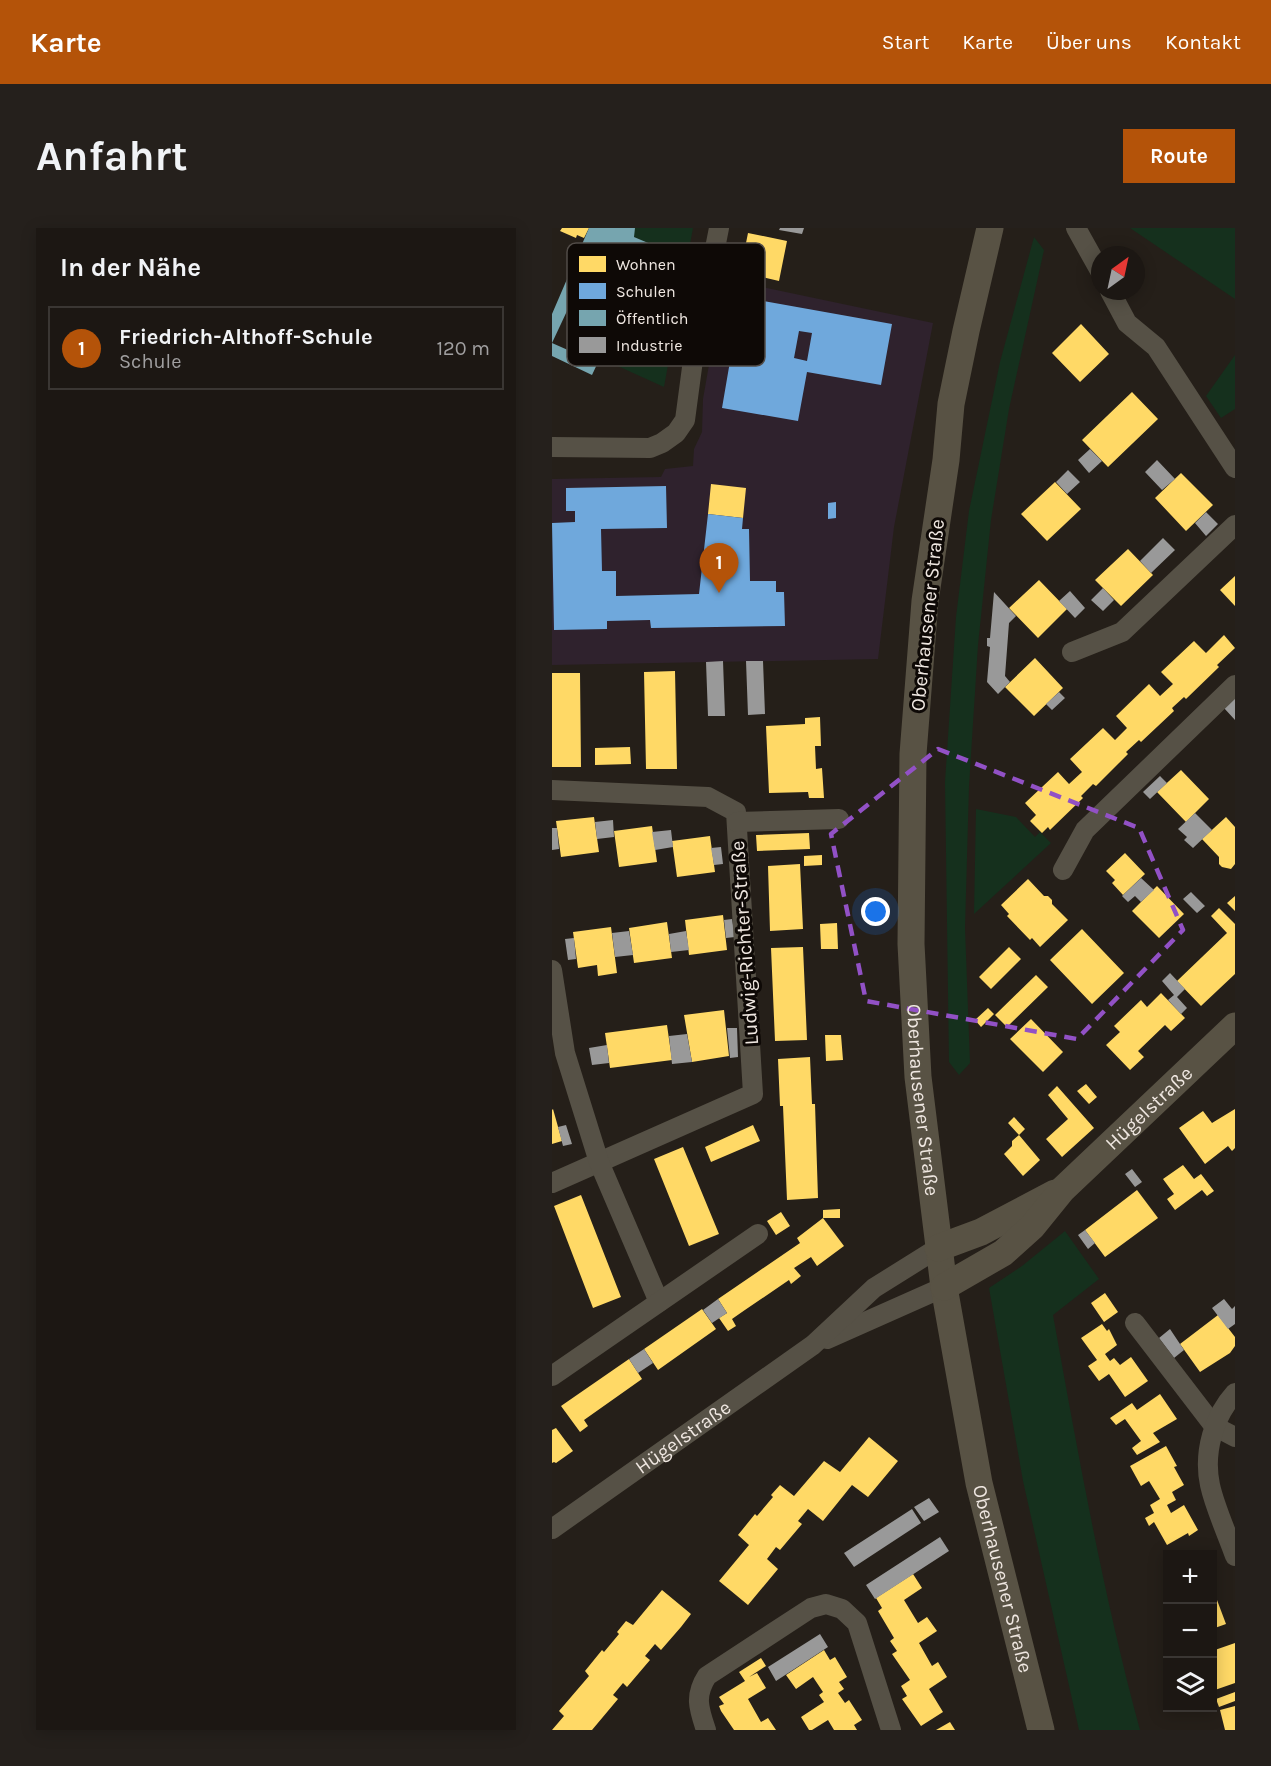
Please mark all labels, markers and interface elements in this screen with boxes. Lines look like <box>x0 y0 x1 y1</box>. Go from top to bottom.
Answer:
text: Karte <box>30 26 102 59</box>
text: Start <box>882 30 929 54</box>
text: Karte <box>962 30 1013 54</box>
text: Über uns <box>1046 30 1132 54</box>
text: Kontakt <box>1165 30 1241 54</box>
button: Route <box>1123 129 1235 183</box>
text: Anfahrt <box>36 131 188 181</box>
legend <box>567 243 765 366</box>
north arrow <box>1091 246 1145 300</box>
text: In der Nähe <box>60 252 201 283</box>
text: Wohnen <box>616 255 676 274</box>
text: Schulen <box>616 282 676 301</box>
text: Öffentlich <box>616 309 688 328</box>
text: Friedrich-Althoff-Schule <box>119 324 373 350</box>
text: Industrie <box>616 336 683 355</box>
text: 1 <box>78 337 85 360</box>
text: 120 m <box>436 337 490 360</box>
text: Schule <box>119 350 181 373</box>
street label: Oberhausener Straße <box>906 518 949 712</box>
pin: 1 <box>700 544 738 593</box>
street label: Ludwig-Richter-Straße <box>726 840 763 1046</box>
your location <box>861 897 890 926</box>
street label: Oberhausener Straße <box>902 1003 944 1197</box>
street label: Hügelstraße <box>1101 1062 1197 1155</box>
street label: Hügelstraße <box>631 1396 735 1479</box>
street label: Oberhausener Straße <box>968 1482 1037 1675</box>
map controls <box>1163 1550 1217 1712</box>
button: + <box>1163 1550 1217 1604</box>
button: − <box>1163 1604 1217 1658</box>
button: layers <box>1163 1658 1217 1712</box>

